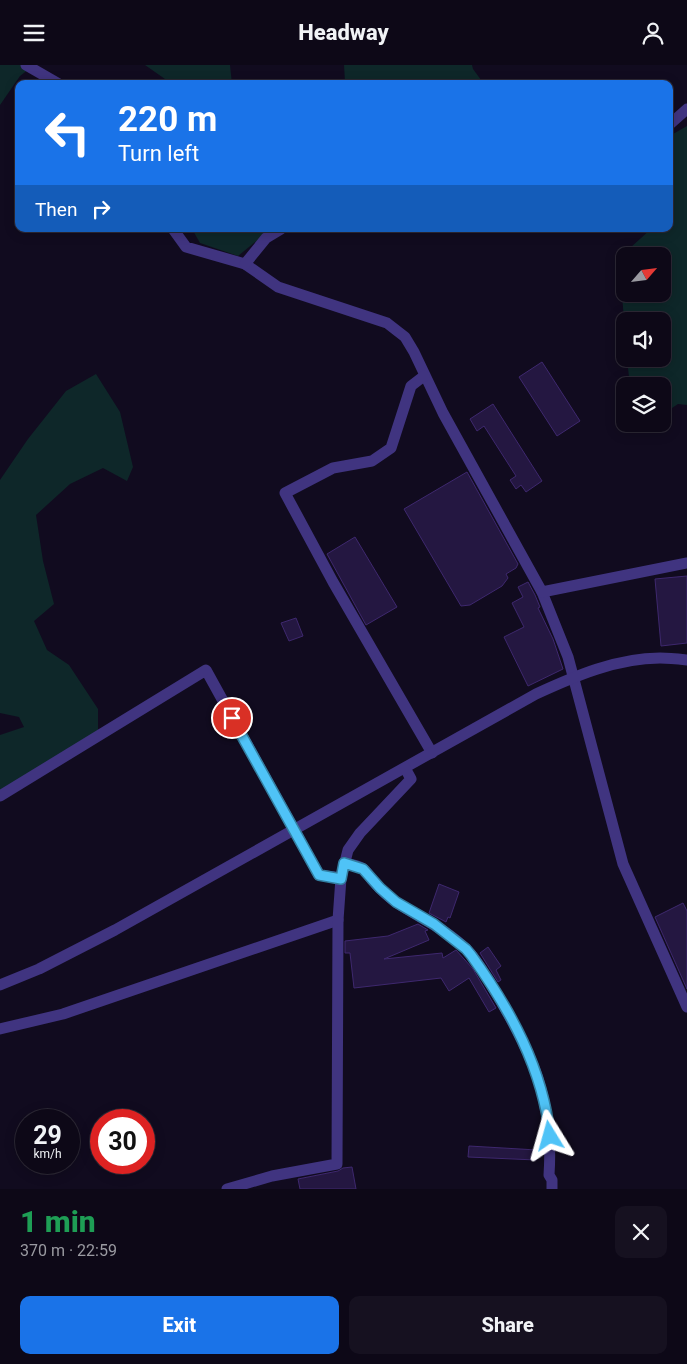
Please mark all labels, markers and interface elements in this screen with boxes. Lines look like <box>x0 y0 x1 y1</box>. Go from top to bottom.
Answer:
icon: menu <box>20 19 48 47</box>
icon: person <box>639 19 667 47</box>
text: Headway <box>298 20 389 45</box>
text: 220 m <box>118 99 217 140</box>
icon: left <box>35 100 100 165</box>
text: Turn left <box>118 141 199 166</box>
icon: right <box>87 195 115 223</box>
text: Then <box>35 198 77 221</box>
north arrow <box>616 247 671 303</box>
map controls <box>616 247 671 432</box>
button: sound <box>616 312 671 367</box>
button: layers <box>616 377 671 432</box>
pin <box>211 697 253 739</box>
icon: arrive <box>218 704 246 732</box>
speed limit sign: 30 <box>90 1109 155 1174</box>
position arrow <box>523 1109 575 1161</box>
text: 29 <box>33 1121 62 1150</box>
text: km/h <box>33 1147 62 1161</box>
text: 1 min <box>20 1204 96 1239</box>
button: close <box>615 1206 667 1258</box>
text: 370 m · 22:59 <box>20 1241 117 1260</box>
button: Exit <box>20 1296 339 1354</box>
button: Share <box>349 1296 667 1354</box>

